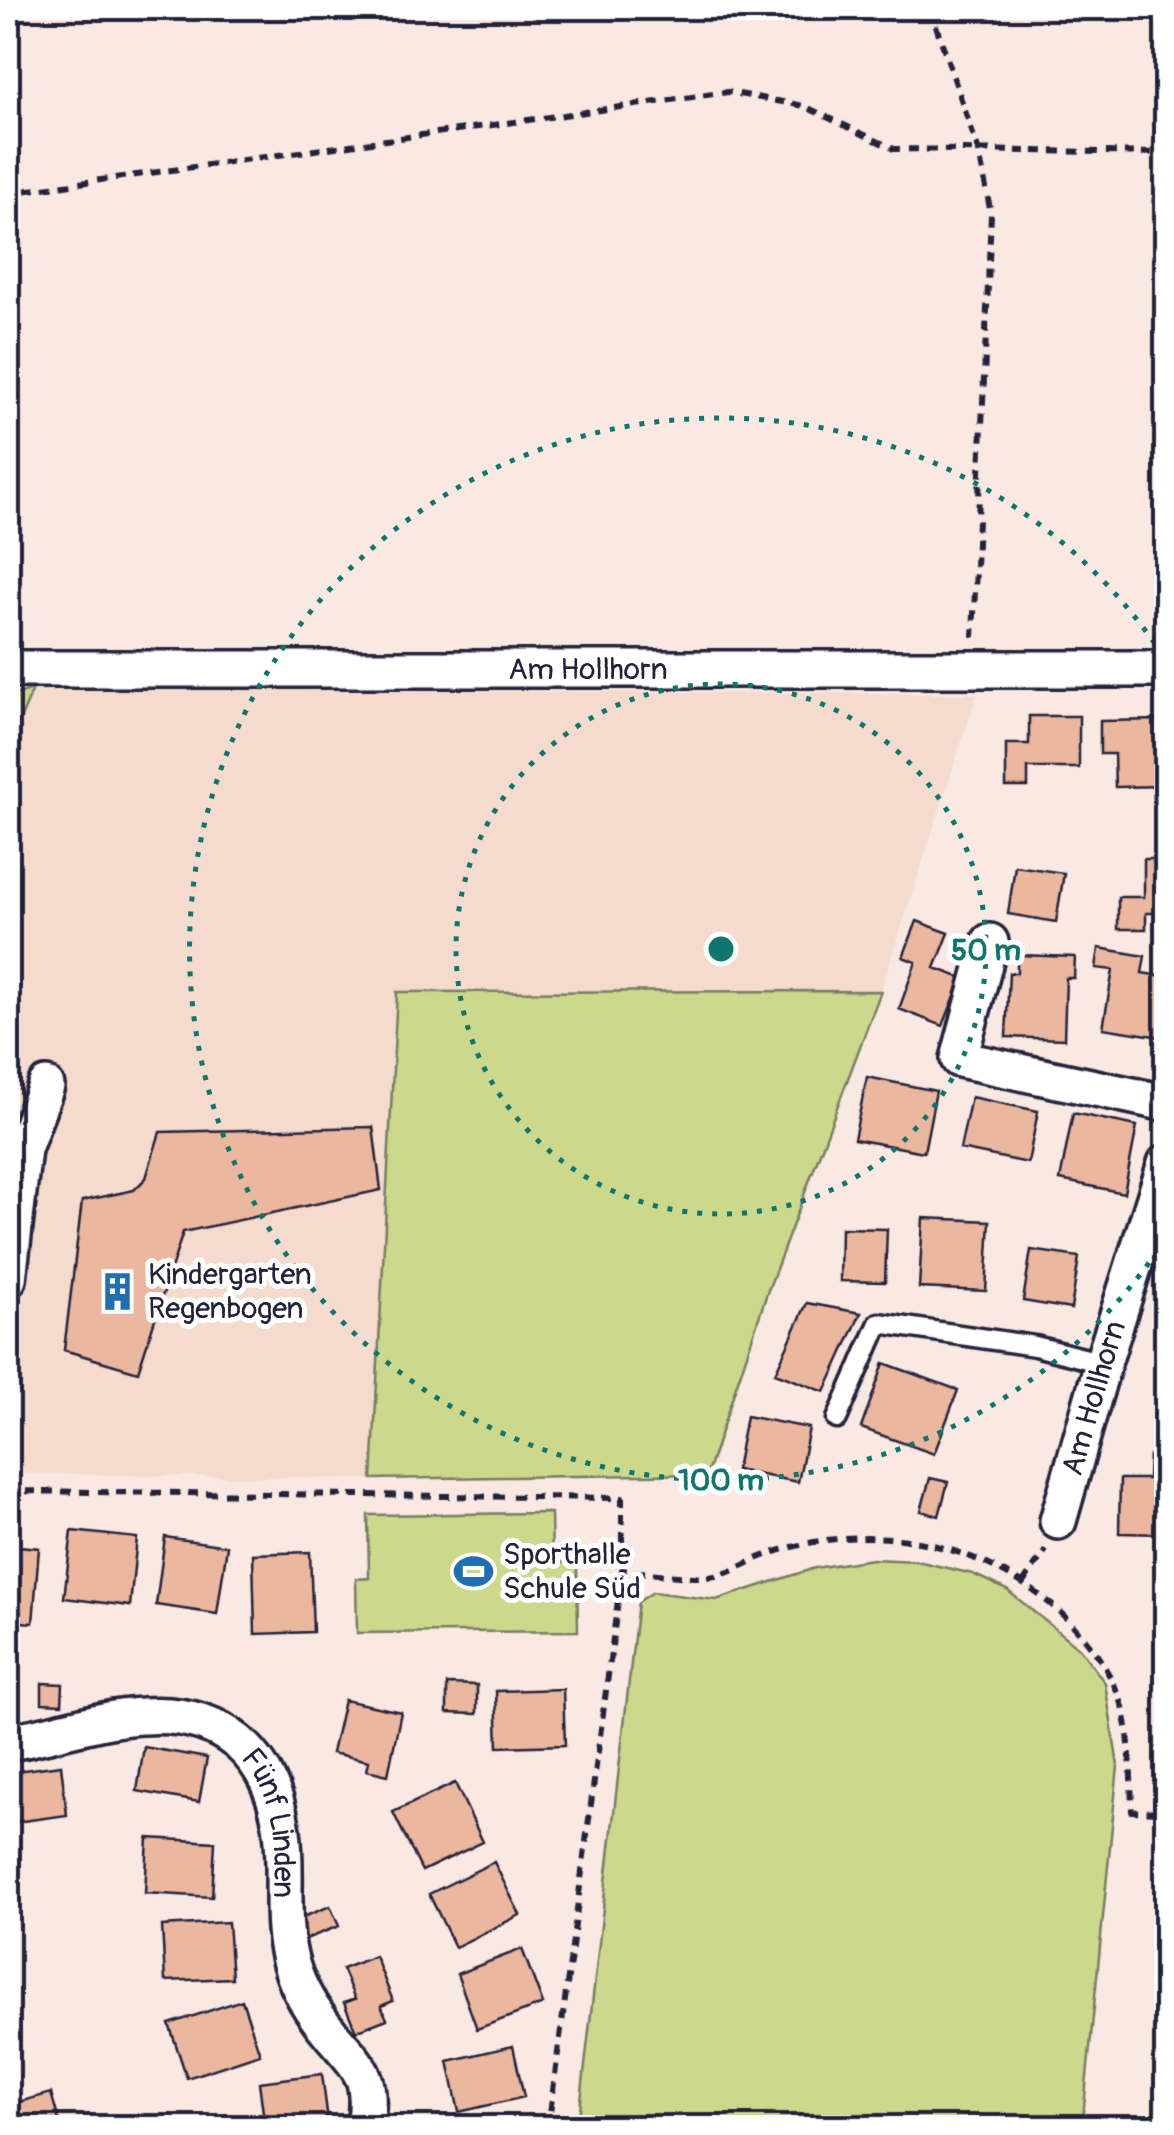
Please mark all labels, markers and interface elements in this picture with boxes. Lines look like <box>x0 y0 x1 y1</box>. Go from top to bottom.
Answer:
street label: Am Hollhorn <box>508 651 668 688</box>
centre of rings <box>703 931 739 967</box>
text: 50 m <box>951 932 1021 969</box>
place label: Kindergarten Regenbogen <box>148 1256 312 1327</box>
building icon: Kindergarten Regenbogen <box>97 1270 139 1312</box>
street label: Am Hollhorn <box>1053 1316 1134 1480</box>
text: 100 m <box>678 1462 764 1499</box>
place label: Sporthalle Schule Süd <box>503 1536 641 1607</box>
sports icon: Sporthalle Schule Süd <box>452 1550 494 1592</box>
street label: Fünf Linden <box>234 1740 303 1898</box>

